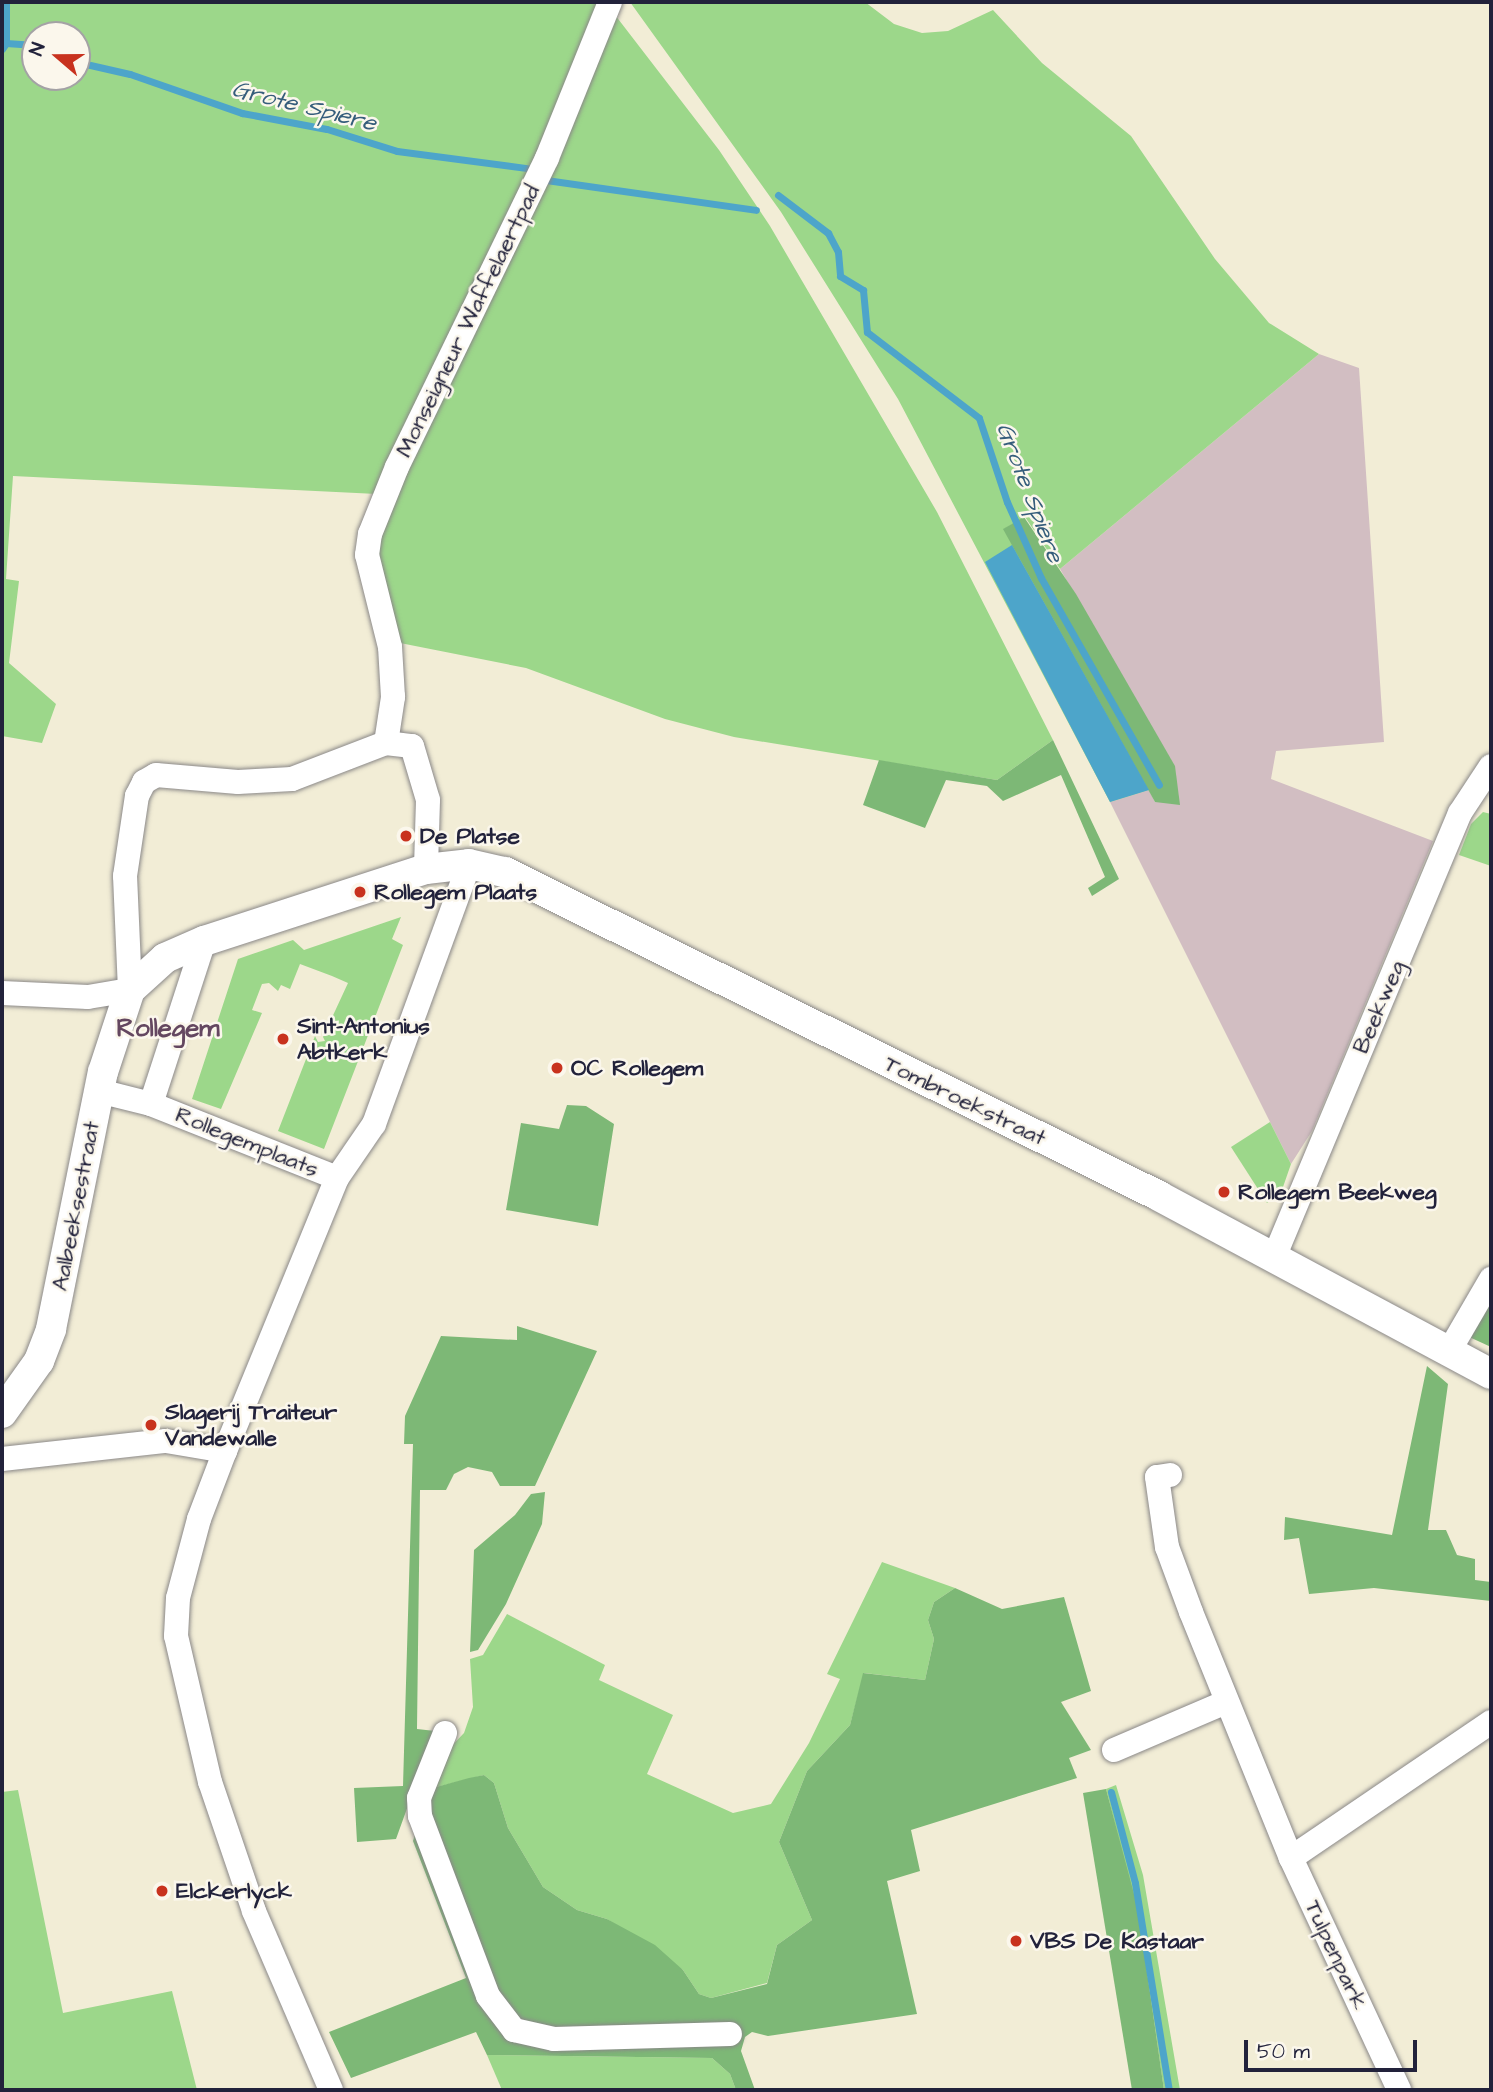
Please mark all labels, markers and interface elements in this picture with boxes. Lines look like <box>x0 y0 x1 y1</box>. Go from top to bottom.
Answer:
north arrow <box>21 21 91 91</box>
text: N <box>23 39 52 60</box>
water label: Grote Spiere <box>229 75 379 139</box>
street label: Monseigneur Waffelaertpad <box>390 180 546 462</box>
water label: Grote Spiere <box>989 419 1069 567</box>
place label: De Platse <box>420 822 520 850</box>
marker: De Platse <box>398 828 414 844</box>
place label: Rollegem Plaats <box>374 878 537 906</box>
marker: Rollegem Plaats <box>352 884 368 900</box>
street label: Beekweg <box>1347 956 1411 1058</box>
place label: Sint-Antonius Abtkerk <box>297 1012 430 1066</box>
district label: Rollegem <box>116 1013 220 1045</box>
marker: Sint-Antonius Abtkerk <box>275 1031 291 1047</box>
street label: Tombroekstraat <box>880 1050 1050 1152</box>
place label: OC Rollegem <box>571 1054 703 1082</box>
marker: OC Rollegem <box>549 1060 565 1076</box>
street label: Rollegemplaats <box>171 1101 323 1183</box>
street label: Aalbeeksestraat <box>46 1119 106 1293</box>
place label: Rollegem Beekweg <box>1238 1178 1437 1206</box>
marker: Rollegem Beekweg <box>1216 1184 1232 1200</box>
place label: Slagerij Traiteur Vandewalle <box>165 1398 337 1452</box>
marker: Slagerij Traiteur Vandewalle <box>143 1417 159 1433</box>
place label: Elckerlyck <box>176 1877 292 1905</box>
marker: Elckerlyck <box>154 1883 170 1899</box>
street label: Tulpenpark <box>1299 1896 1373 2014</box>
place label: VBS De Kastaar <box>1030 1927 1204 1955</box>
marker: VBS De Kastaar <box>1008 1933 1024 1949</box>
scale bar <box>1248 2025 1421 2070</box>
text: 50 m <box>1257 2037 1310 2066</box>

